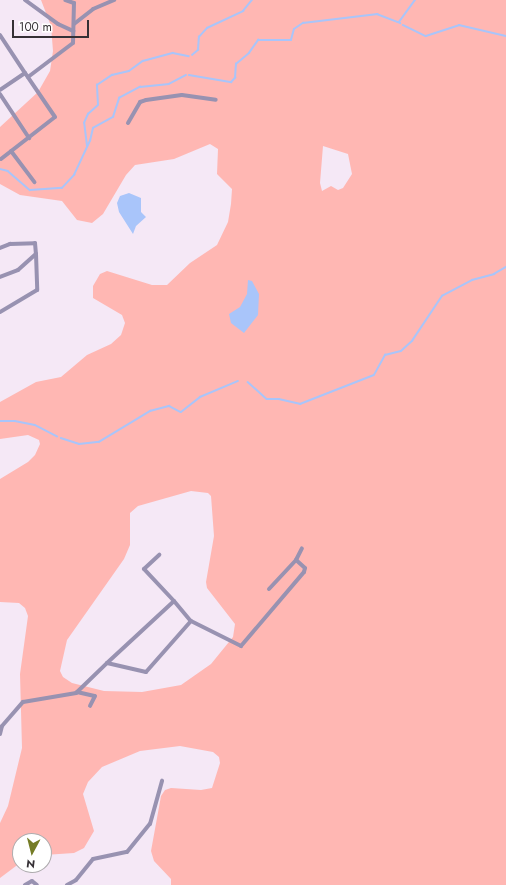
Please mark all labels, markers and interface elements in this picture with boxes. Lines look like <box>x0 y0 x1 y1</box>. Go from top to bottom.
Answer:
scale bar <box>14 12 91 38</box>
text: 100 m <box>19 18 52 36</box>
north arrow <box>12 833 52 873</box>
text: N <box>25 855 36 872</box>

